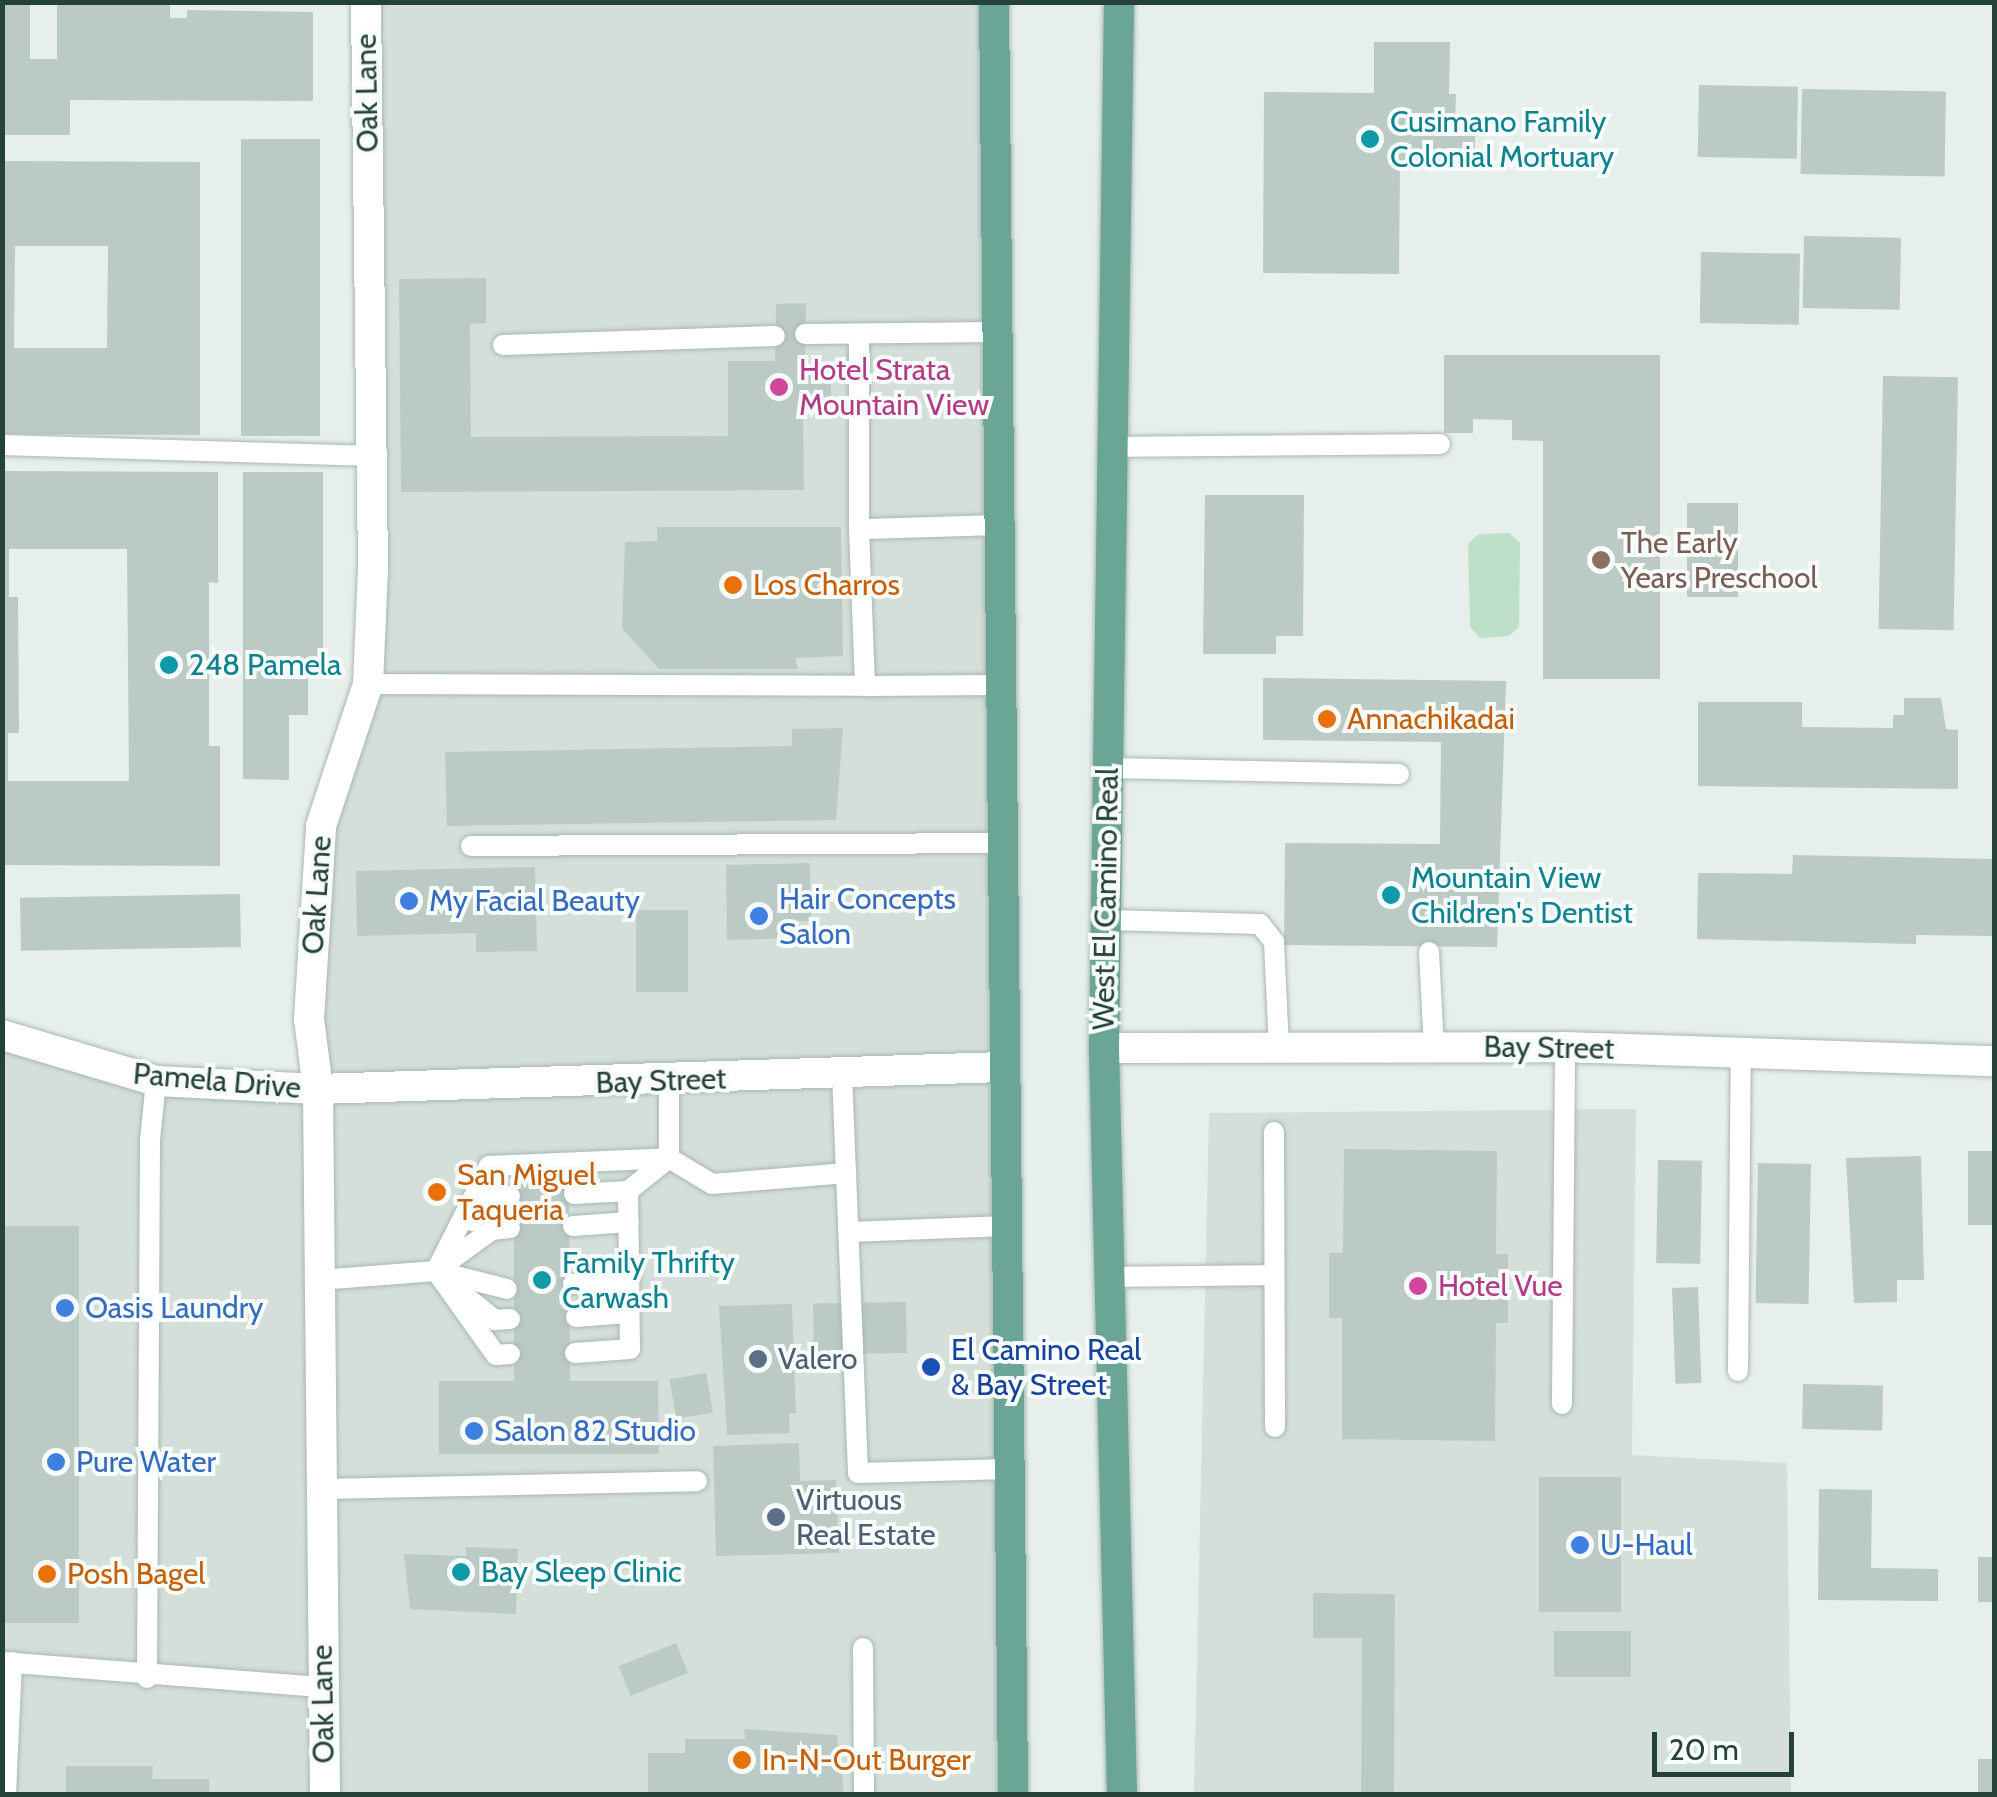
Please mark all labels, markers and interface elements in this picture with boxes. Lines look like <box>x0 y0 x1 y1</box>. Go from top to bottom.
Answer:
street label: Oak Lane <box>348 33 386 153</box>
place label: Cusimano Family Colonial Mortuary <box>1390 104 1614 174</box>
marker: Cusimano Family Colonial Mortuary <box>1359 128 1381 150</box>
place label: Hotel Strata Mountain View <box>799 352 989 422</box>
marker: Hotel Strata Mountain View <box>768 376 790 398</box>
place label: The Early Years Preschool <box>1621 525 1818 596</box>
marker: The Early Years Preschool <box>1590 549 1612 571</box>
place label: Los Charros <box>753 567 900 603</box>
marker: Los Charros <box>722 574 744 596</box>
place label: 248 Pamela <box>189 647 341 683</box>
marker: 248 Pamela <box>158 654 180 676</box>
place label: Annachikadai <box>1347 701 1515 737</box>
marker: Annachikadai <box>1316 708 1338 730</box>
street label: West El Camino Real <box>1086 768 1126 1030</box>
street label: Oak Lane <box>295 834 339 956</box>
place label: Mountain View Children's Dentist <box>1411 860 1633 930</box>
place label: Hair Concepts Salon <box>779 881 956 952</box>
place label: My Facial Beauty <box>429 883 640 919</box>
marker: Mountain View Children's Dentist <box>1380 884 1402 906</box>
marker: My Facial Beauty <box>398 890 420 912</box>
marker: Hair Concepts Salon <box>748 905 770 927</box>
street label: Bay Street <box>1483 1029 1615 1067</box>
street label: Pamela Drive <box>132 1056 302 1106</box>
street label: Bay Street <box>595 1061 727 1101</box>
place label: San Miguel Taqueria <box>457 1157 596 1228</box>
marker: San Miguel Taqueria <box>426 1181 448 1203</box>
place label: Family Thrifty Carwash <box>562 1245 735 1316</box>
place label: Hotel Vue <box>1438 1268 1563 1304</box>
marker: Family Thrifty Carwash <box>531 1269 553 1291</box>
marker: Hotel Vue <box>1407 1275 1429 1297</box>
place label: Oasis Laundry <box>85 1290 263 1326</box>
marker: Oasis Laundry <box>54 1297 76 1319</box>
place label: El Camino Real & Bay Street <box>951 1332 1141 1402</box>
place label: Valero <box>778 1341 857 1377</box>
marker: Valero <box>747 1348 769 1370</box>
marker: El Camino Real & Bay Street <box>920 1356 942 1378</box>
place label: Salon 82 Studio <box>494 1413 696 1449</box>
marker: Salon 82 Studio <box>463 1420 485 1442</box>
place label: Pure Water <box>76 1444 216 1480</box>
marker: Pure Water <box>45 1451 67 1473</box>
place label: Virtuous Real Estate <box>796 1482 936 1552</box>
marker: Virtuous Real Estate <box>765 1506 787 1528</box>
place label: U-Haul <box>1600 1527 1693 1563</box>
marker: U-Haul <box>1569 1534 1591 1556</box>
place label: Bay Sleep Clinic <box>481 1554 682 1590</box>
place label: Posh Bagel <box>67 1556 205 1592</box>
marker: Bay Sleep Clinic <box>450 1561 472 1583</box>
marker: Posh Bagel <box>36 1563 58 1585</box>
street label: Oak Lane <box>304 1644 342 1764</box>
scale bar <box>1657 1712 1800 1774</box>
text: 20 m <box>1669 1731 1739 1768</box>
place label: In-N-Out Burger <box>762 1742 971 1778</box>
marker: In-N-Out Burger <box>731 1749 753 1771</box>

